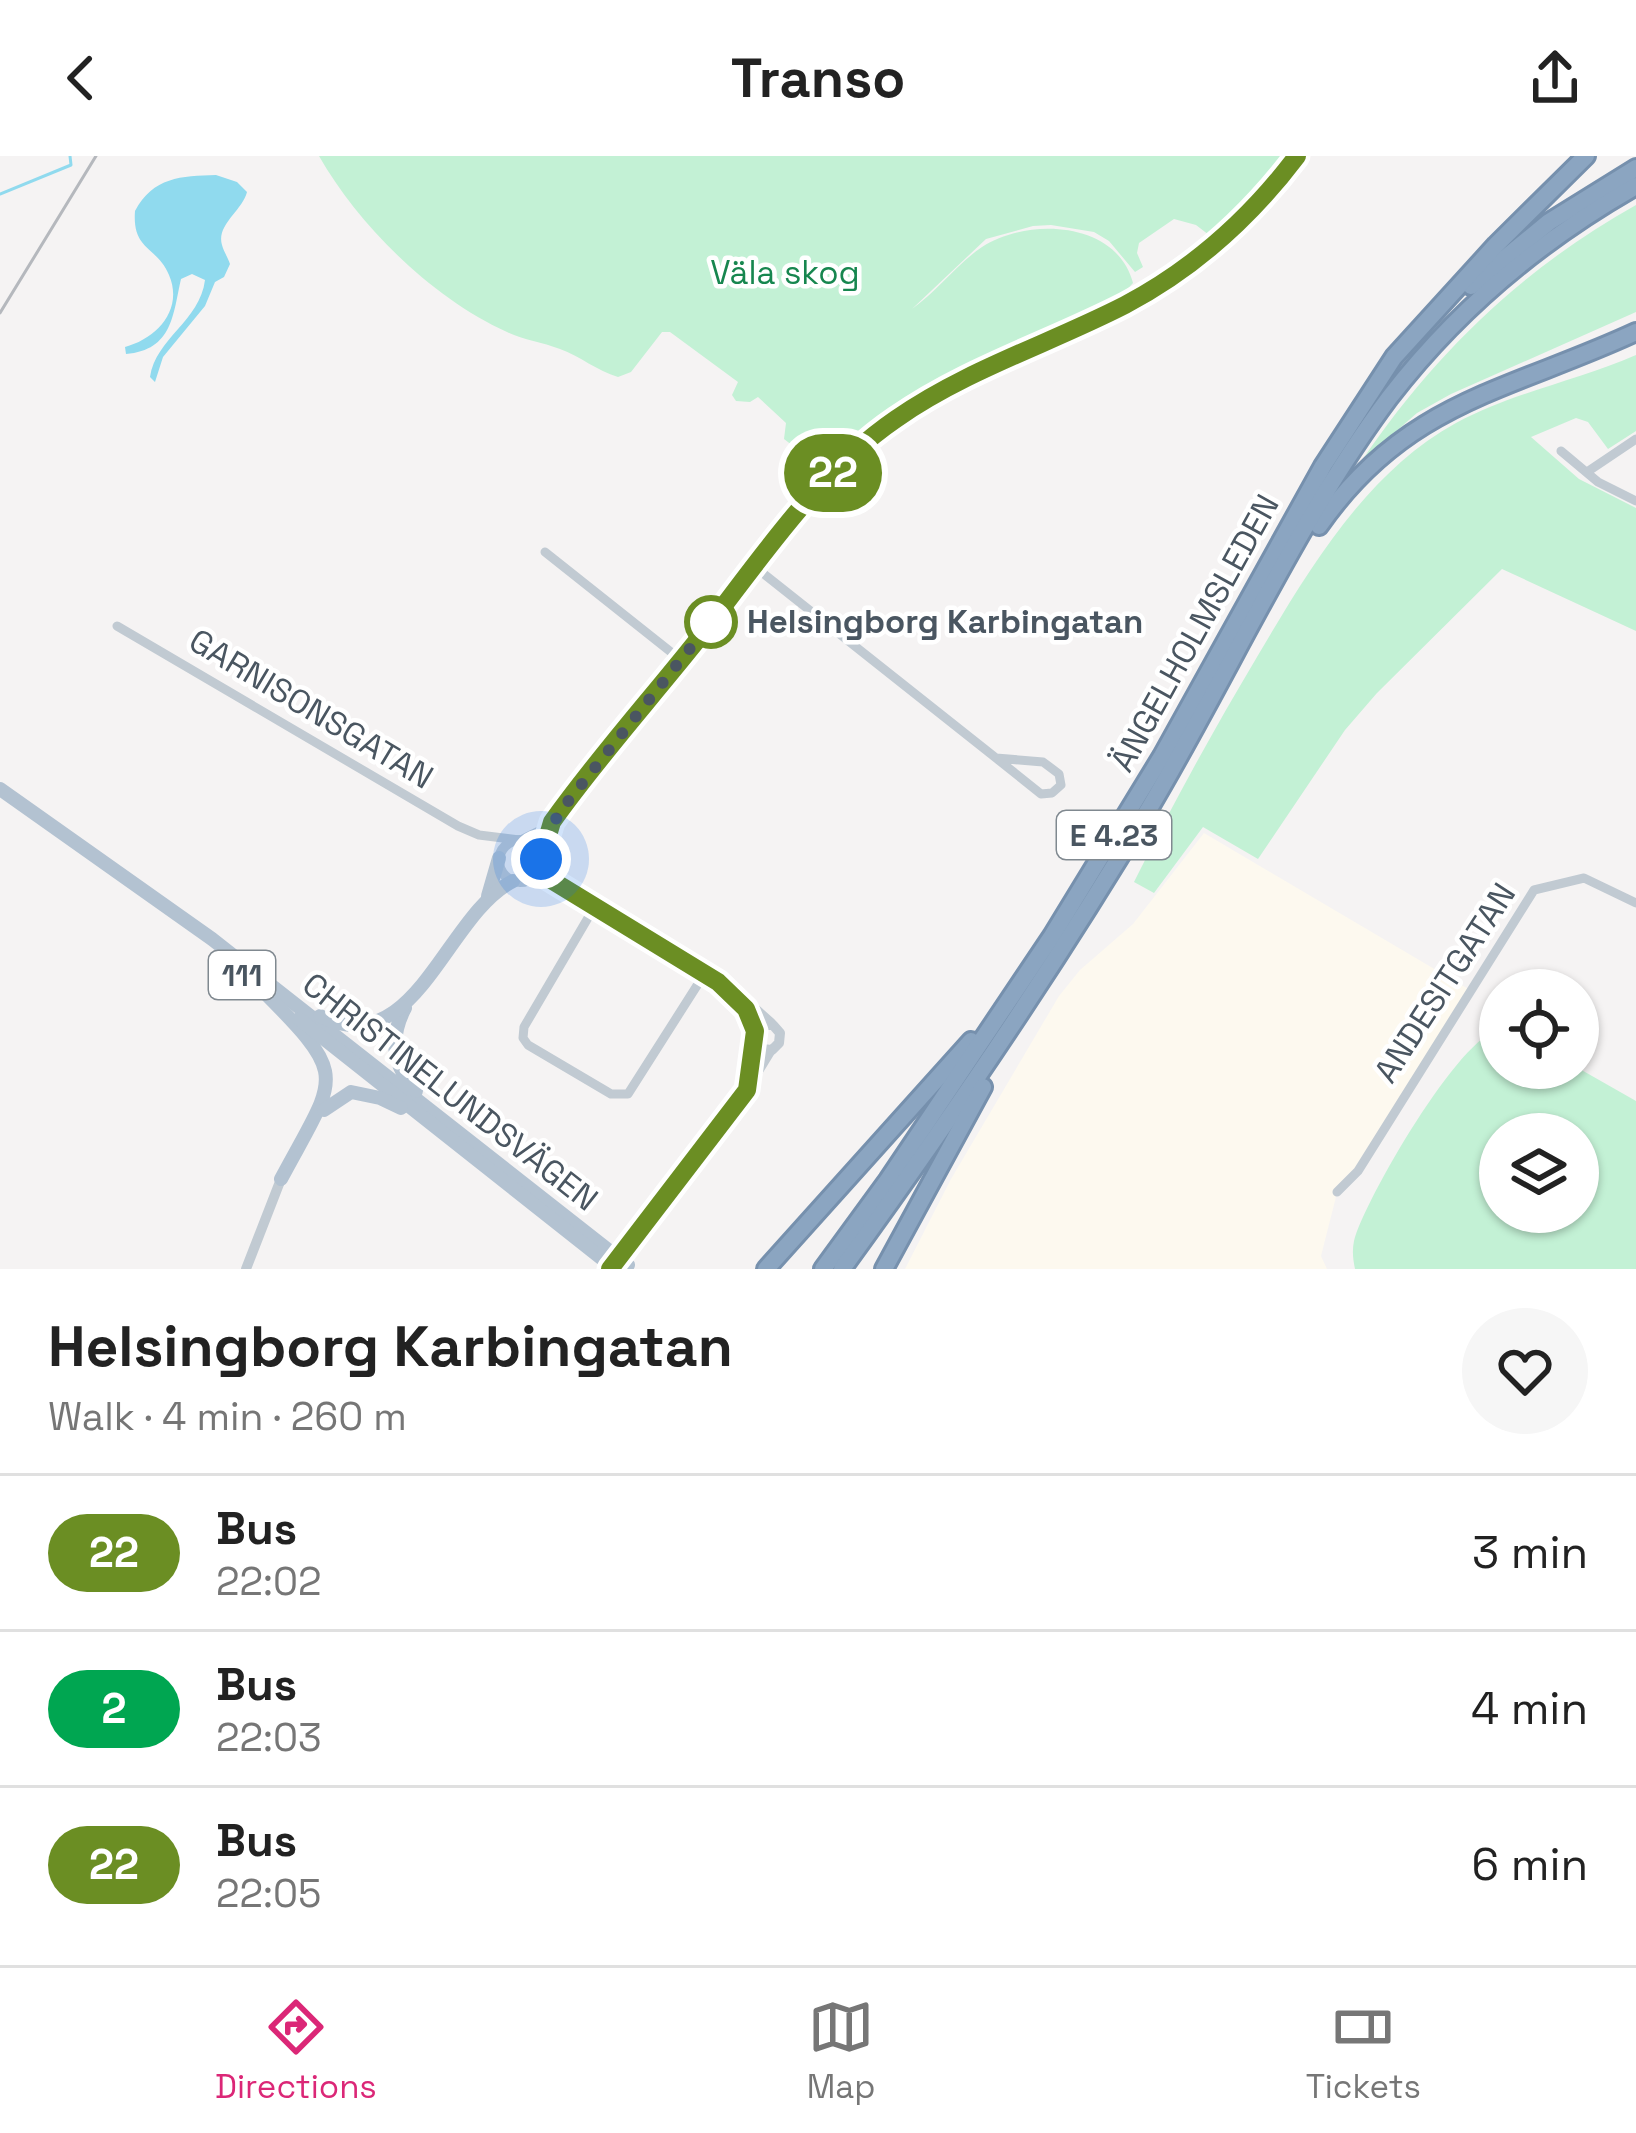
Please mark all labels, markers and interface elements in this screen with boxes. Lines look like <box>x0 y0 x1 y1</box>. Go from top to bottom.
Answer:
text: Transo <box>731 44 905 113</box>
icon: back <box>48 45 114 111</box>
icon: share <box>1522 45 1588 111</box>
park label: Väla skog <box>710 252 860 294</box>
line badge: 22 <box>779 434 887 512</box>
text: 22 <box>808 446 858 499</box>
street label: ÄNGELHOLMSLEDEN <box>1101 487 1289 779</box>
marker: Helsingborg Karbingatan <box>686 597 736 647</box>
place label: Helsingborg Karbingatan <box>747 601 1143 643</box>
street label: GARNISONSGATAN <box>181 620 441 798</box>
road number: E 4.23 <box>1057 811 1171 859</box>
your location <box>511 829 571 889</box>
street label: ANDESITGATAN <box>1365 875 1525 1091</box>
road number: 111 <box>209 951 275 999</box>
street label: CHRISTINELUNDSVÄGEN <box>294 964 606 1220</box>
map controls <box>1479 969 1599 1233</box>
button: locate <box>1479 969 1599 1089</box>
button: layers <box>1479 1113 1599 1233</box>
button: heart <box>1462 1308 1588 1434</box>
text: Helsingborg Karbingatan <box>48 1310 733 1383</box>
text: Walk · 4 min · 260 m <box>48 1392 407 1441</box>
text: Bus <box>216 1500 297 1557</box>
text: 3 min <box>1472 1524 1588 1581</box>
text: 22 <box>89 1526 139 1579</box>
text: 22:02 <box>216 1557 321 1606</box>
text: Bus <box>216 1656 297 1713</box>
text: 4 min <box>1471 1680 1588 1737</box>
text: 2 <box>102 1682 126 1735</box>
text: 22:03 <box>216 1713 321 1762</box>
text: Bus <box>216 1812 297 1869</box>
text: 6 min <box>1472 1836 1588 1893</box>
text: 22 <box>89 1838 139 1891</box>
text: 22:05 <box>216 1869 321 1918</box>
tab: Directions <box>215 1994 377 2108</box>
tab: Map <box>807 1994 876 2108</box>
tab: Tickets <box>1306 1994 1421 2108</box>

